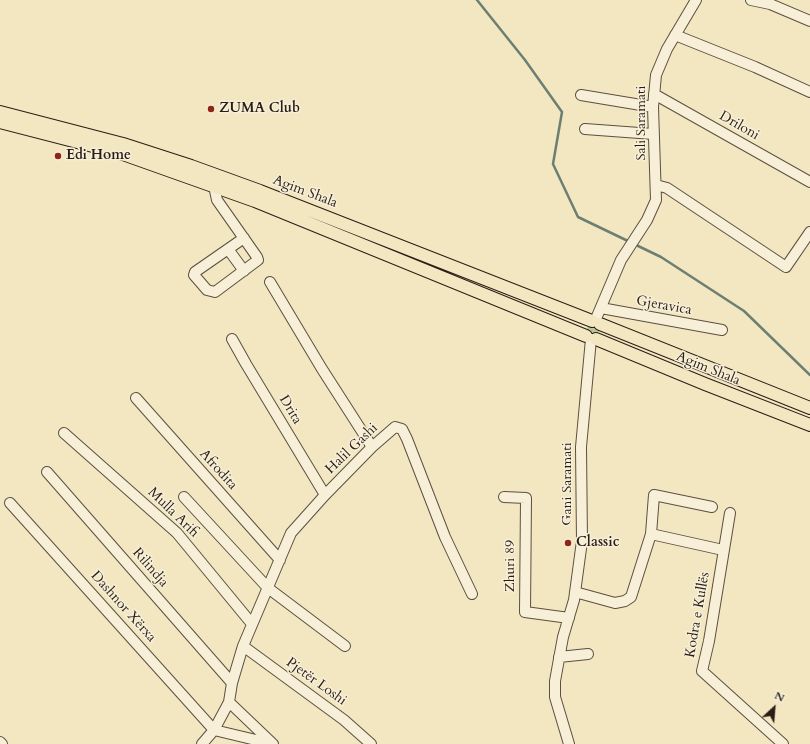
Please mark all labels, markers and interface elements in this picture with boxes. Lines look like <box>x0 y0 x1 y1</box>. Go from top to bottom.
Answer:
street label: Sali Saramati <box>634 86 650 160</box>
place label: ZUMA Club <box>219 101 300 117</box>
marker: ZUMA Club <box>206 104 216 114</box>
street label: Driloni <box>716 108 762 144</box>
place label: Edi Home <box>66 148 131 164</box>
marker: Edi Home <box>53 151 63 161</box>
street label: Agim Shala <box>270 172 340 212</box>
street label: Gjeravica <box>635 293 693 319</box>
street label: Agim Shala <box>673 349 743 389</box>
street label: Drita <box>275 392 305 428</box>
street label: Halil Gashi <box>322 420 382 478</box>
street label: Gani Saramati <box>560 442 576 526</box>
street label: Afrodita <box>195 446 241 494</box>
street label: Mulla Arifi <box>144 484 202 542</box>
place label: Classic <box>576 535 619 551</box>
marker: Classic <box>563 538 573 548</box>
street label: Zhuri 89 <box>503 540 519 592</box>
street label: Rilindja <box>128 545 172 591</box>
street label: Dashnor Xërxa <box>87 568 159 646</box>
street label: Kodra e Kullës <box>682 571 714 659</box>
street label: Pjetër Loshi <box>283 654 349 710</box>
north arrow <box>754 688 794 728</box>
text: N <box>772 688 787 706</box>

